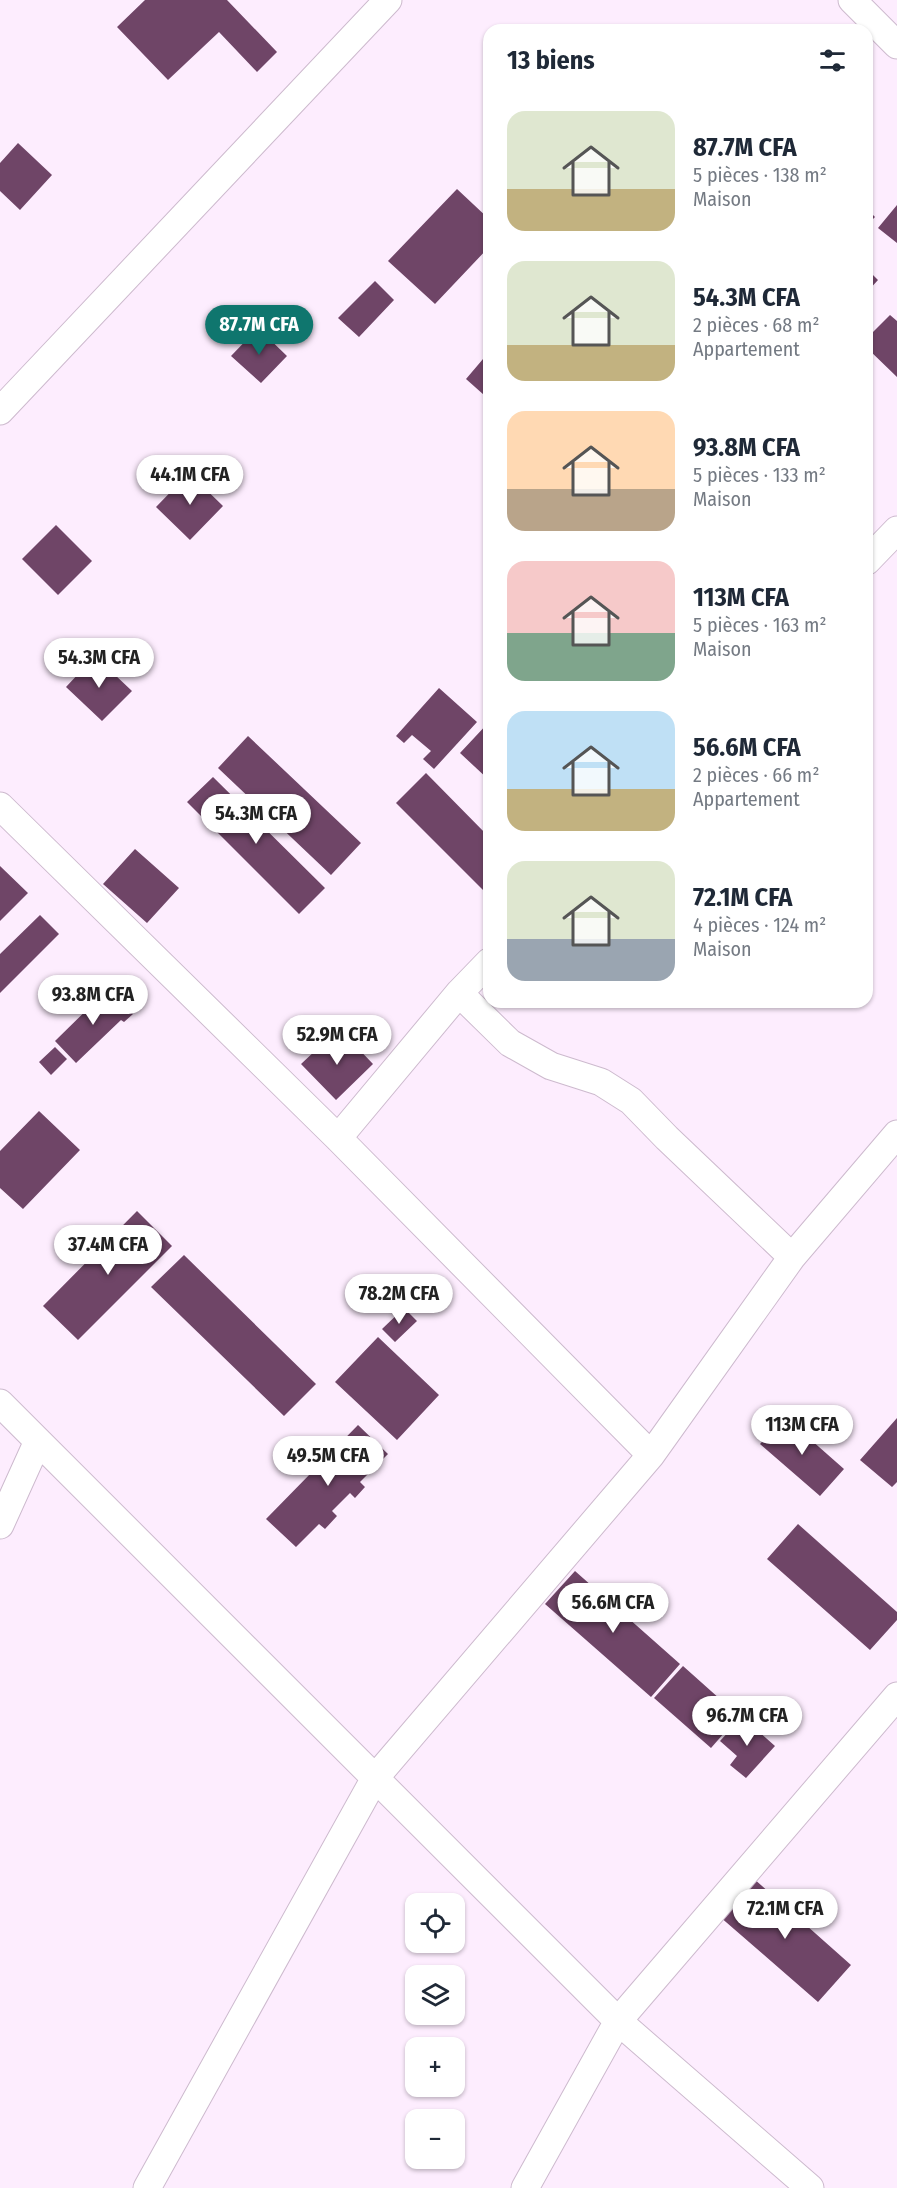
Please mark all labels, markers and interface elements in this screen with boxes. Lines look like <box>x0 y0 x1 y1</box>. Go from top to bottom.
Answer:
icon: filters <box>816 44 849 77</box>
text: 13 biens <box>507 45 595 76</box>
text: 87.7M CFA <box>693 132 797 163</box>
icon: home <box>555 135 627 207</box>
text: 5 pièces · 138 m² <box>693 163 827 187</box>
text: Maison <box>693 187 752 211</box>
text: 54.3M CFA <box>693 282 800 313</box>
icon: home <box>555 285 627 357</box>
pin: 87.7M CFA <box>190 305 328 356</box>
text: 87.7M CFA <box>219 312 299 336</box>
text: 2 pièces · 68 m² <box>693 313 819 337</box>
text: Appartement <box>693 337 800 361</box>
text: 93.8M CFA <box>693 432 800 463</box>
icon: home <box>555 435 627 507</box>
pin: 44.1M CFA <box>121 455 259 506</box>
text: 44.1M CFA <box>150 462 230 486</box>
text: 5 pièces · 133 m² <box>693 463 826 487</box>
text: Maison <box>693 487 752 511</box>
text: 113M CFA <box>693 582 789 613</box>
icon: home <box>555 585 627 657</box>
text: 5 pièces · 163 m² <box>693 613 826 637</box>
text: Maison <box>693 637 752 661</box>
pin: 54.3M CFA <box>30 638 168 689</box>
text: 54.3M CFA <box>58 645 140 669</box>
text: 56.6M CFA <box>693 732 801 763</box>
icon: home <box>555 735 627 807</box>
text: 2 pièces · 66 m² <box>693 763 819 787</box>
text: Appartement <box>693 787 800 811</box>
pin: 54.3M CFA <box>187 794 325 845</box>
text: 54.3M CFA <box>215 801 297 825</box>
text: 72.1M CFA <box>693 882 792 913</box>
icon: home <box>555 885 627 957</box>
text: 4 pièces · 124 m² <box>693 913 826 937</box>
text: Maison <box>693 937 752 961</box>
pin: 93.8M CFA <box>24 975 162 1026</box>
text: 93.8M CFA <box>52 982 134 1006</box>
pin: 52.9M CFA <box>268 1015 406 1066</box>
text: 52.9M CFA <box>296 1022 378 1046</box>
pin: 37.4M CFA <box>39 1225 177 1276</box>
text: 37.4M CFA <box>68 1232 148 1256</box>
pin: 78.2M CFA <box>330 1274 468 1325</box>
text: 78.2M CFA <box>359 1281 439 1305</box>
pin: 113M CFA <box>740 1405 864 1456</box>
text: 113M CFA <box>765 1412 839 1436</box>
pin: 49.5M CFA <box>259 1436 397 1487</box>
text: 49.5M CFA <box>287 1443 369 1467</box>
pin: 56.6M CFA <box>544 1583 682 1634</box>
text: 56.6M CFA <box>572 1590 654 1614</box>
pin: 96.7M CFA <box>678 1696 816 1747</box>
text: 96.7M CFA <box>706 1703 788 1727</box>
pin: 72.1M CFA <box>716 1889 854 1940</box>
map controls <box>405 1893 465 2169</box>
button: locate <box>405 1893 465 1953</box>
text: 72.1M CFA <box>747 1896 823 1920</box>
button: layers <box>405 1965 465 2025</box>
button: + <box>405 2037 465 2097</box>
button: − <box>405 2109 465 2169</box>

